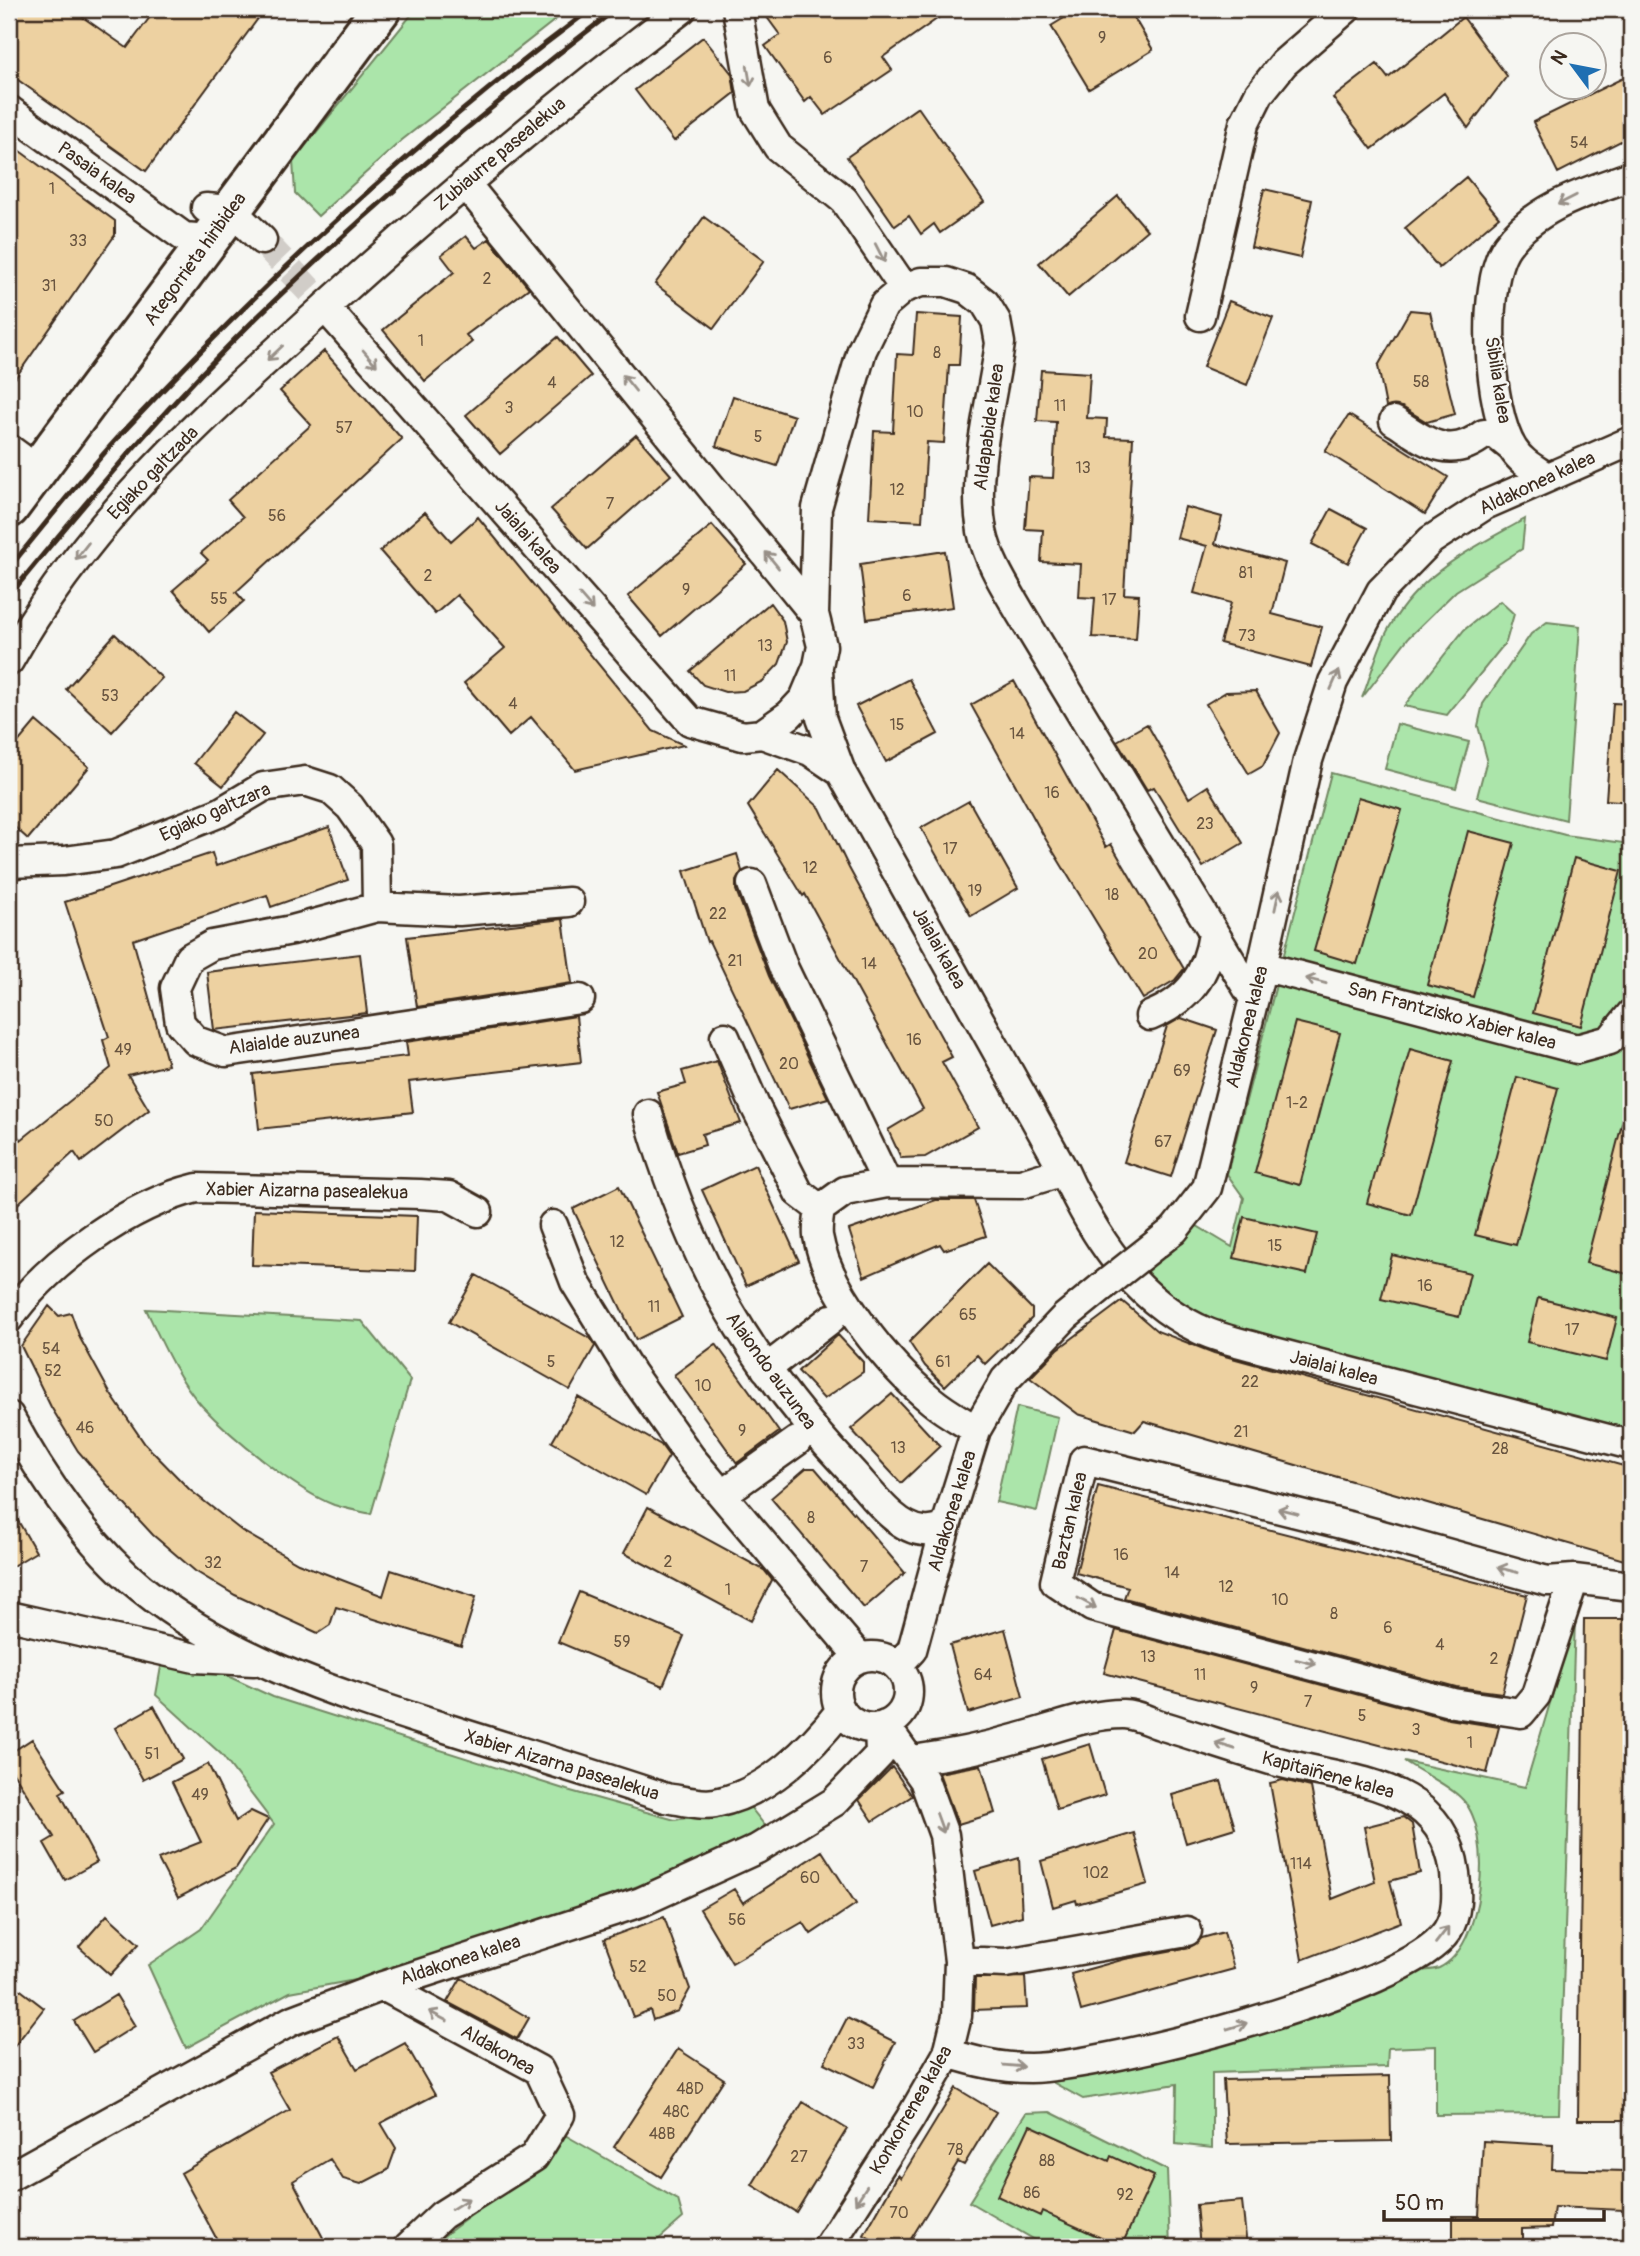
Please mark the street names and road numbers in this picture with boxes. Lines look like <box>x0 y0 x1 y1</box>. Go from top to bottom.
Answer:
street label: Zubiaurre pasealekua <box>429 92 571 216</box>
street label: Pasaia kalea <box>53 136 141 210</box>
street label: Ategorrieta hiribidea <box>139 187 252 330</box>
street label: Sibilia kalea <box>1479 335 1517 425</box>
street label: Aldapabide kalea <box>968 362 1010 492</box>
street label: Egiako galtzada <box>102 421 204 525</box>
street label: Aldakonea kalea <box>1475 446 1599 520</box>
street label: Jaialai kalea <box>489 495 567 579</box>
street label: Egiako galtzara <box>156 777 274 847</box>
street label: Jaialai kalea <box>907 903 972 994</box>
street label: Aldakonea kalea <box>1220 963 1274 1091</box>
street label: San Frantzisko Xabier kalea <box>1345 977 1559 1055</box>
street label: Alaialde auzunea <box>227 1020 361 1060</box>
street label: Xabier Aizarna pasealekua <box>206 1177 408 1205</box>
street label: Alaiondo auzunea <box>720 1308 822 1435</box>
street label: Jaialai kalea <box>1287 1345 1381 1391</box>
street label: Aldakonea kalea <box>922 1447 982 1575</box>
street label: Baztan kalea <box>1047 1470 1093 1572</box>
street label: Xabier Aizarna pasealekua <box>462 1724 662 1806</box>
street label: Kapitaiñene kalea <box>1259 1746 1397 1804</box>
street label: Aldakonea kalea <box>397 1929 524 1991</box>
street label: Aldakonea <box>457 2019 540 2081</box>
street label: Konkorrenea kalea <box>864 2041 958 2179</box>

